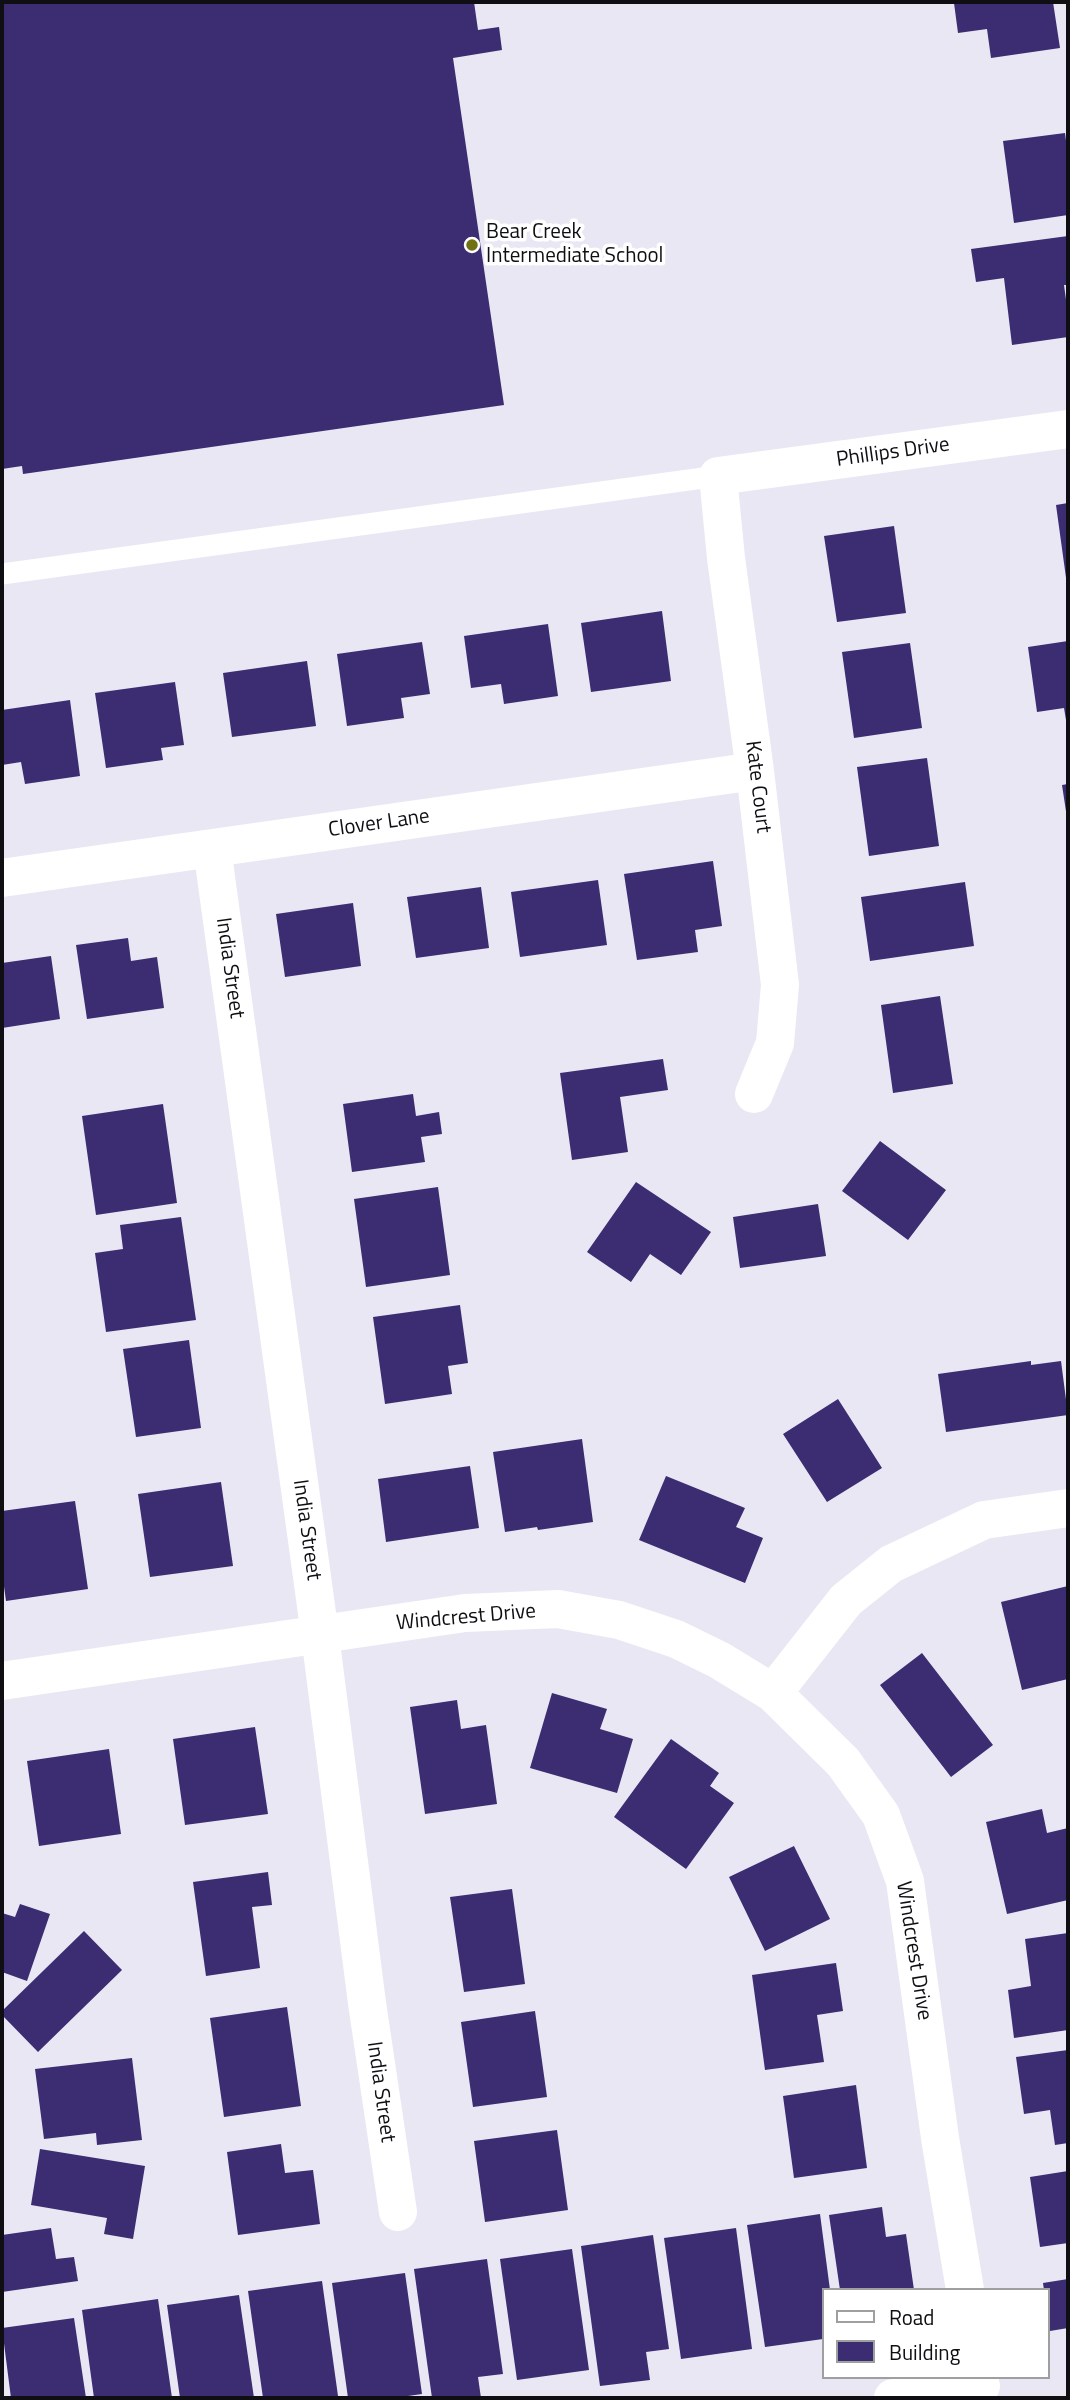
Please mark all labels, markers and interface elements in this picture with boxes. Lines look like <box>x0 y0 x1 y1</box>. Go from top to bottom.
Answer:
place label: Bear Creek Intermediate School <box>486 220 663 270</box>
marker: Bear Creek Intermediate School <box>464 237 480 253</box>
street label: Phillips Drive <box>835 433 951 473</box>
street label: Kate Court <box>739 739 775 835</box>
street label: Clover Lane <box>327 804 431 844</box>
street label: India Street <box>209 916 249 1020</box>
street label: India Street <box>286 1478 326 1582</box>
street label: Windcrest Drive <box>395 1599 537 1637</box>
street label: Windcrest Drive <box>890 1880 936 2022</box>
street label: India Street <box>360 2040 400 2144</box>
legend <box>822 2288 1049 2379</box>
text: Road <box>889 2301 934 2333</box>
text: Building <box>889 2336 960 2368</box>

